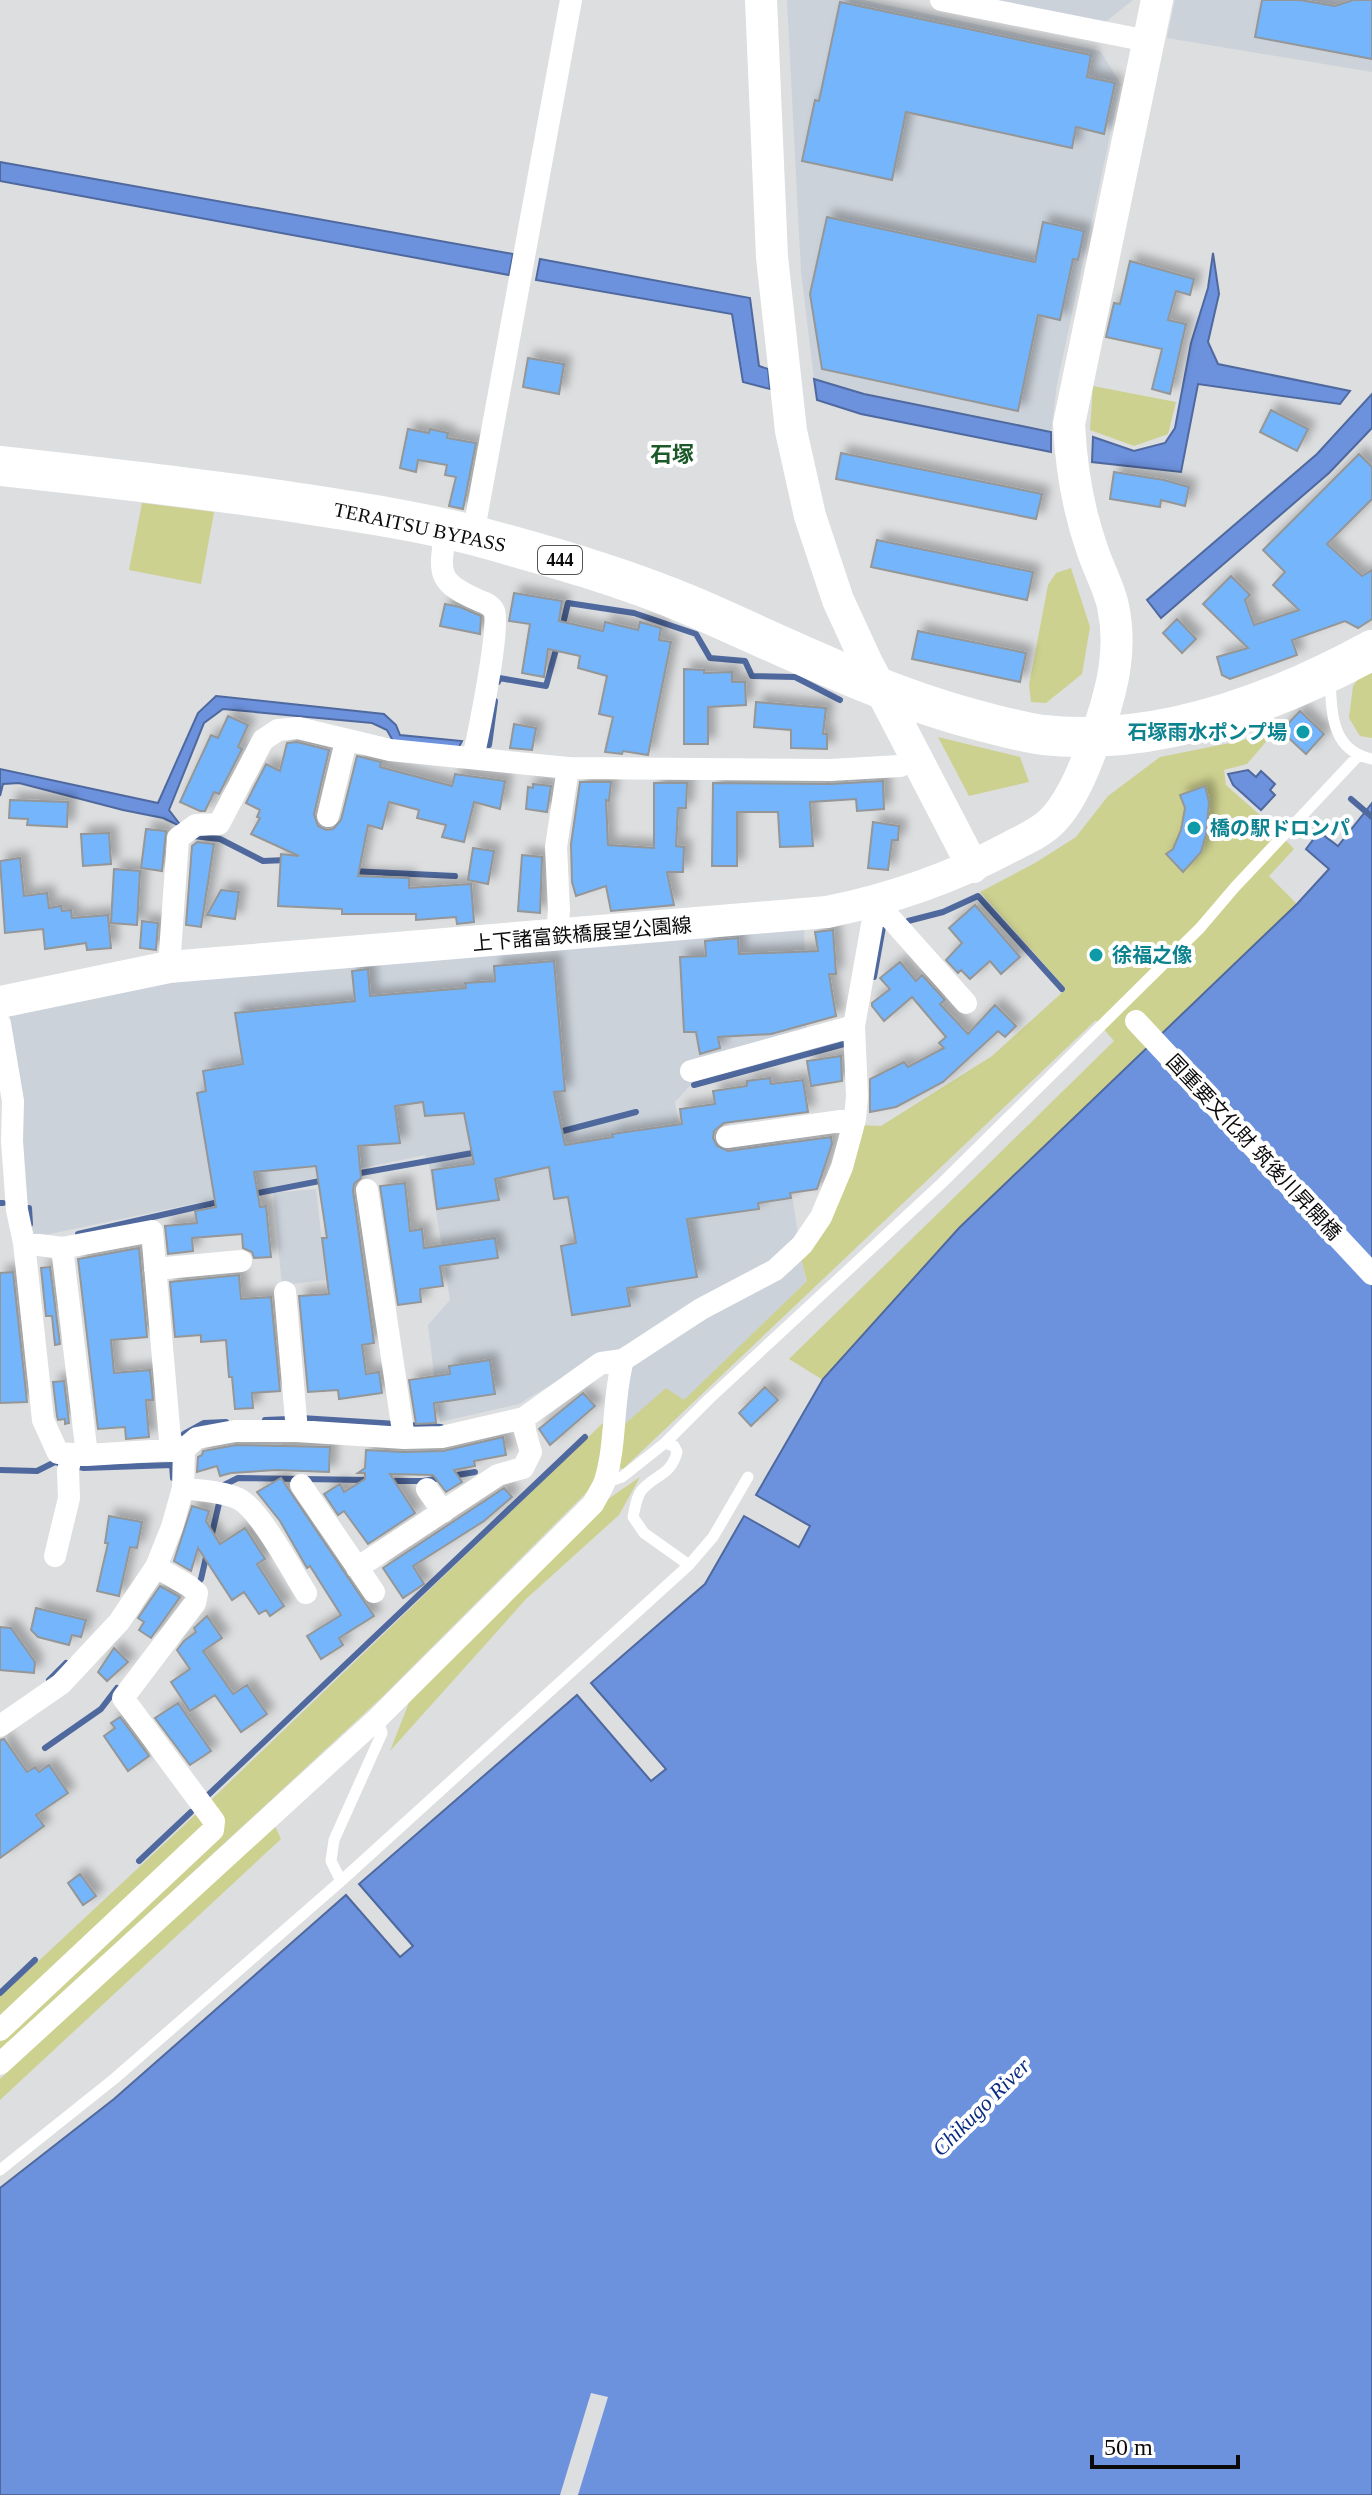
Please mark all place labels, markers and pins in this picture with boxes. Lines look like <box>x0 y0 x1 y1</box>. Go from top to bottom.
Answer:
place label: 石塚雨水ポンプ場 <box>1128 721 1287 743</box>
marker: 石塚雨水ポンプ場 <box>1294 723 1312 741</box>
place label: 橋の駅ドロンパ <box>1210 817 1350 839</box>
marker: 橋の駅ドロンパ <box>1185 819 1203 837</box>
place label: 徐福之像 <box>1112 944 1192 966</box>
marker: 徐福之像 <box>1087 946 1105 964</box>

